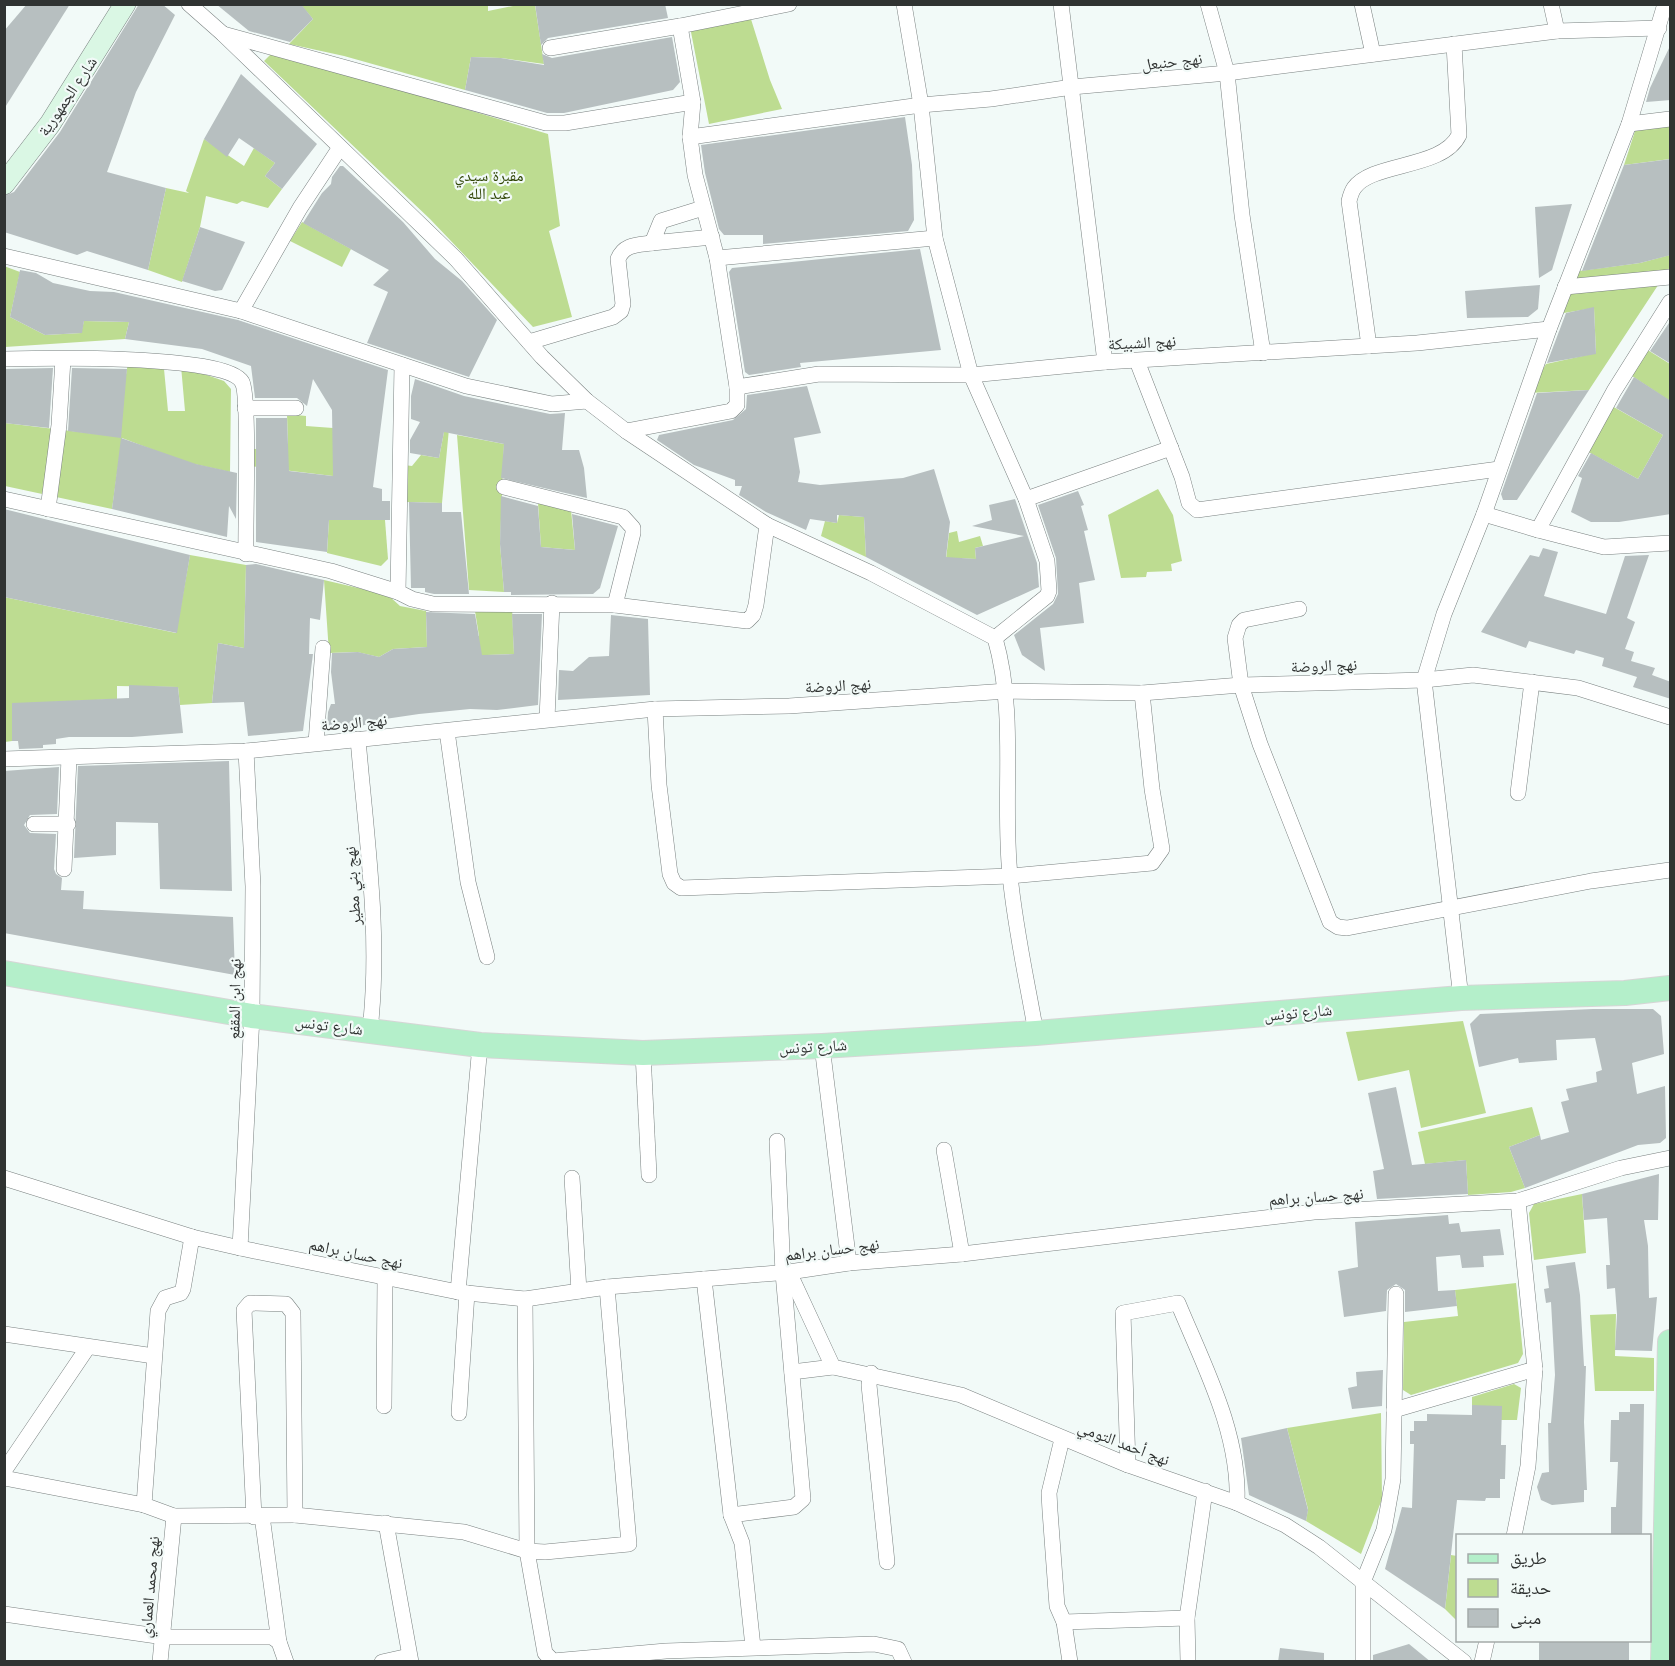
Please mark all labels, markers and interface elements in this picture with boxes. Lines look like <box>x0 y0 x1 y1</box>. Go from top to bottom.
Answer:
street label: نهج حنبعل <box>1141 48 1203 75</box>
street label: شارع الجمهورية <box>33 52 102 140</box>
park label: مقبرة سيدي عبد الله <box>454 165 524 203</box>
street label: نهج الشبيكة <box>1107 330 1177 355</box>
street label: نهج الروضة <box>1291 654 1358 677</box>
street label: نهج الروضة <box>804 673 872 698</box>
street label: نهج الروضة <box>320 709 388 736</box>
street label: نهج بني مطير <box>339 846 368 927</box>
street label: نهج ابن المقفع <box>223 958 246 1040</box>
street label: شارع تونس <box>1263 999 1333 1026</box>
street label: شارع تونس <box>294 1011 364 1040</box>
street label: شارع تونس <box>778 1034 848 1059</box>
street label: نهج حسان براهم <box>1268 1183 1364 1210</box>
street label: نهج حسان براهم <box>307 1233 405 1274</box>
street label: نهج حسان براهم <box>784 1233 880 1266</box>
street label: نهج أحمد التومي <box>1074 1416 1173 1472</box>
legend <box>1456 1534 1651 1642</box>
street label: نهج محمد العماري <box>135 1535 166 1639</box>
text: طريق <box>1510 1546 1547 1569</box>
text: حديقة <box>1510 1576 1551 1599</box>
text: مبنى <box>1510 1606 1541 1629</box>

